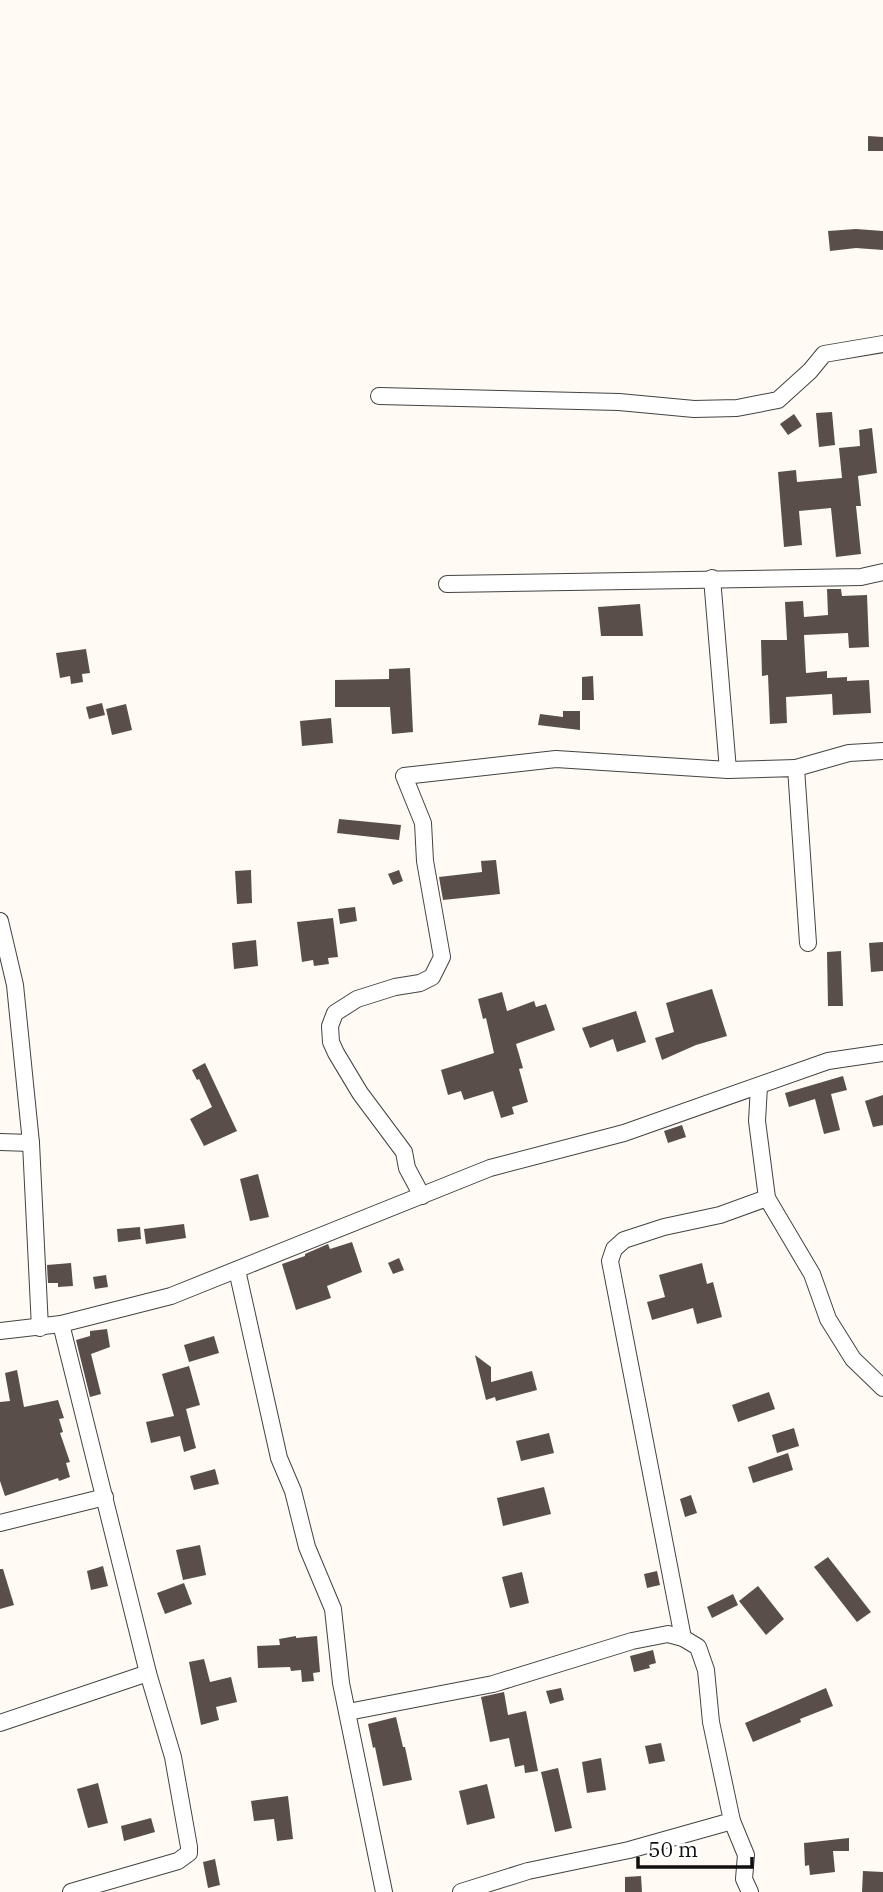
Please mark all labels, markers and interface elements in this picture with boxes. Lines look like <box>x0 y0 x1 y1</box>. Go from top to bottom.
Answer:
scale bar <box>638 1826 752 1870</box>
text: 50 m <box>648 1835 698 1863</box>

